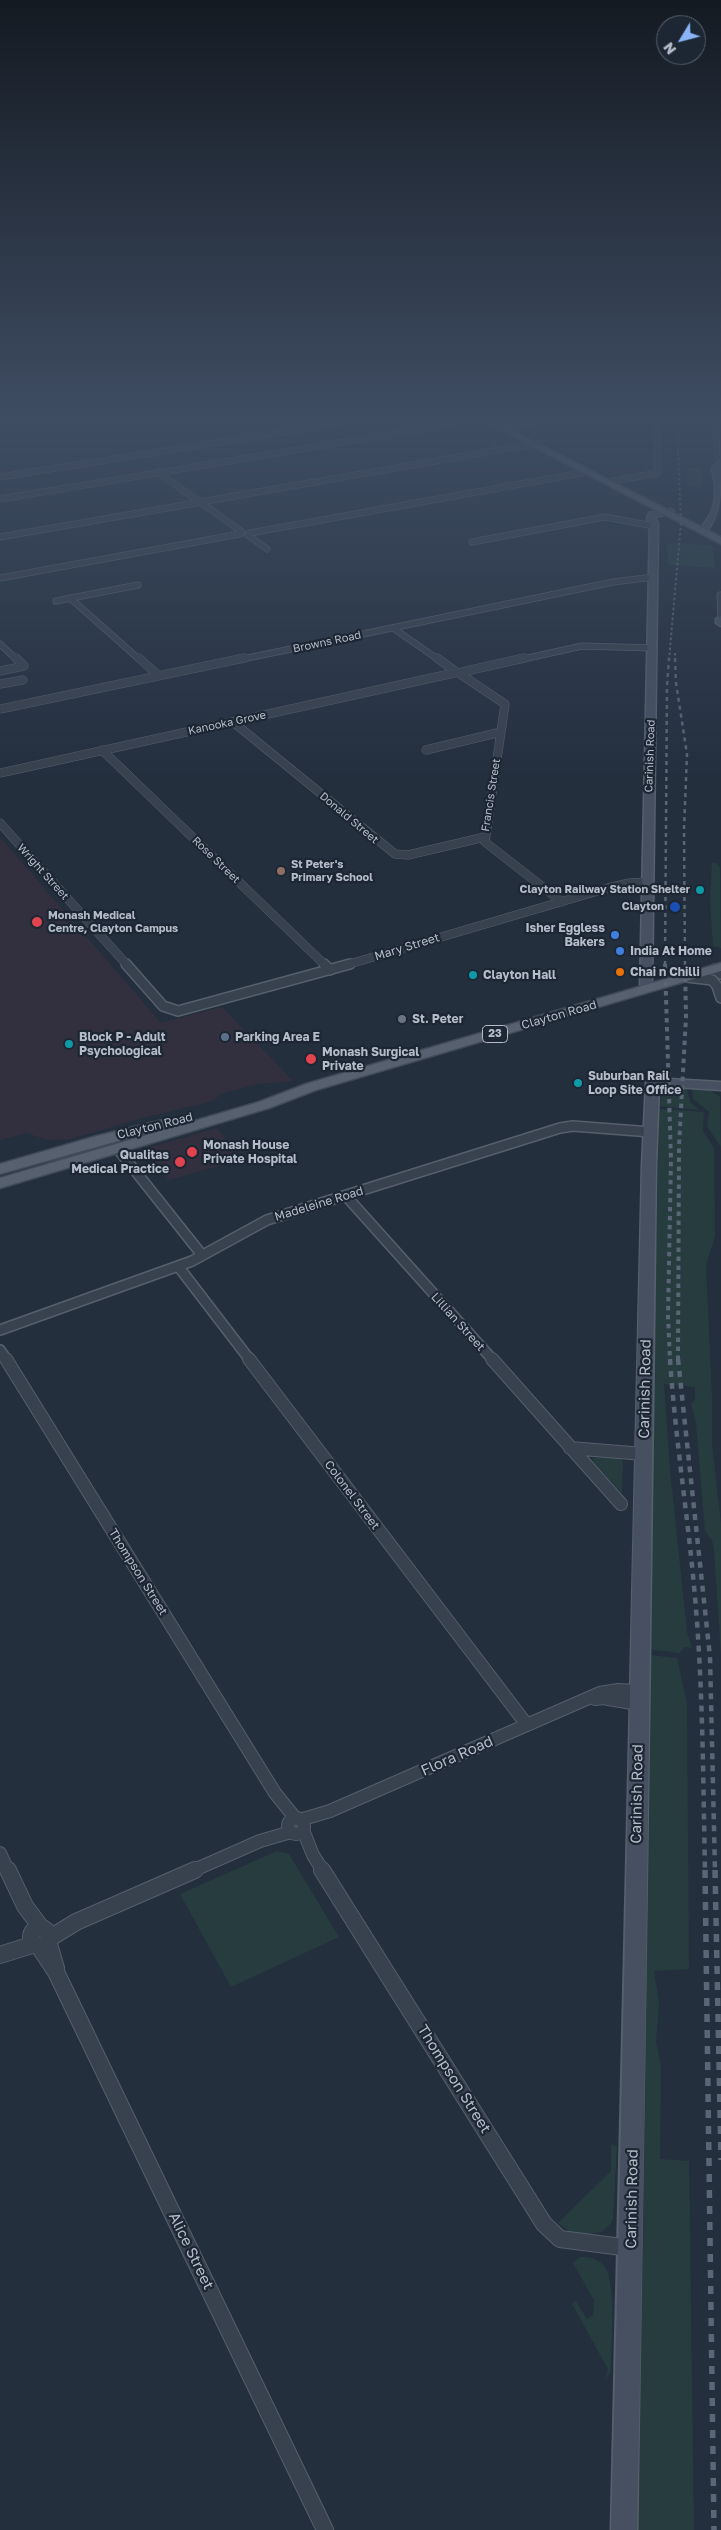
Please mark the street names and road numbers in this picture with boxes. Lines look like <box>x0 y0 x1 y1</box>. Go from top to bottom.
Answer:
street label: Browns Road <box>292 628 362 656</box>
street label: Kanooka Grove <box>187 708 267 738</box>
street label: Carinish Road <box>642 719 658 793</box>
street label: Francis Street <box>479 758 503 832</box>
street label: Donald Street <box>317 790 381 846</box>
street label: Rose Street <box>189 834 243 886</box>
street label: Wright Street <box>14 841 72 903</box>
street label: Mary Street <box>373 930 441 964</box>
street label: Clayton Road <box>520 997 598 1033</box>
road number: 23 <box>482 1026 508 1042</box>
street label: Clayton Road <box>116 1110 194 1142</box>
street label: Madeleine Road <box>273 1184 365 1224</box>
street label: Lillian Street <box>428 1290 488 1354</box>
street label: Carinish Road <box>635 1339 655 1439</box>
street label: Colonel Street <box>321 1458 383 1532</box>
street label: Thompson Street <box>106 1526 170 1618</box>
street label: Flora Road <box>418 1732 496 1780</box>
street label: Carinish Road <box>627 1744 647 1844</box>
street label: Thompson Street <box>413 2022 495 2136</box>
street label: Carinish Road <box>622 2149 642 2249</box>
street label: Alice Street <box>165 2209 217 2293</box>

